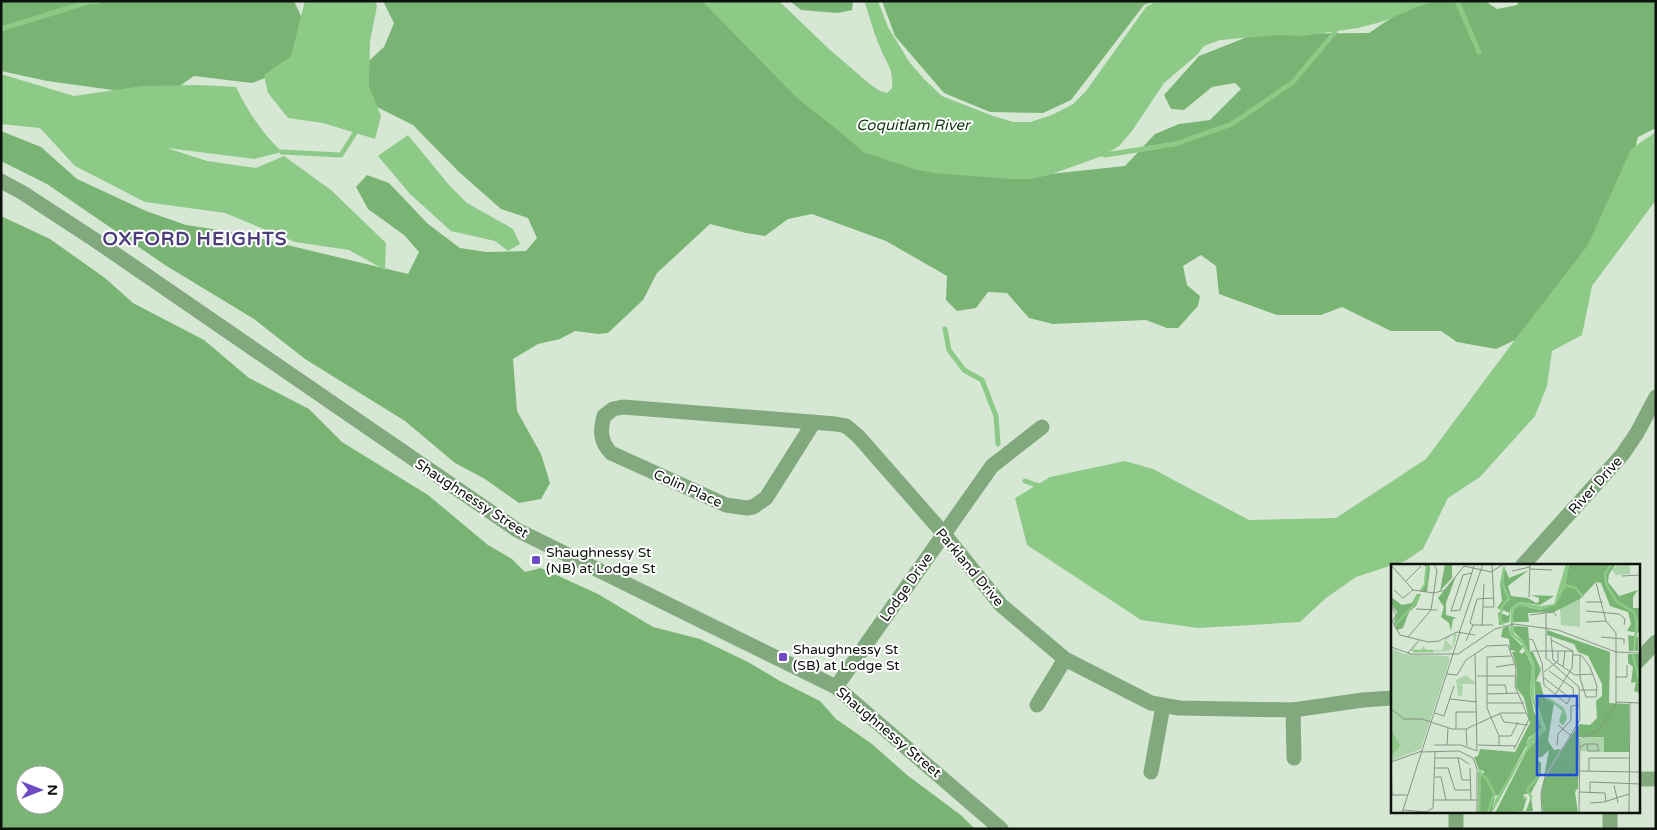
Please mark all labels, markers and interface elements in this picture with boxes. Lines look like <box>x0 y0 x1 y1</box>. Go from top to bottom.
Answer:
water label: Coquitlam River <box>856 116 972 134</box>
district label: OXFORD HEIGHTS <box>103 228 287 250</box>
street label: River Drive <box>1565 453 1626 518</box>
street label: Shaughnessy Street <box>412 455 532 542</box>
street label: Colin Place <box>651 466 725 511</box>
street label: Parkland Drive <box>932 525 1007 610</box>
place label: Shaughnessy St (NB) at Lodge St <box>546 544 656 577</box>
street label: Lodge Drive <box>876 549 936 625</box>
marker: Shaughnessy St (NB) at Lodge St <box>530 554 542 566</box>
inset map <box>1391 564 1640 812</box>
place label: Shaughnessy St (SB) at Lodge St <box>793 641 900 674</box>
marker: Shaughnessy St (SB) at Lodge St <box>777 651 789 663</box>
street label: Shaughnessy Street <box>833 684 945 782</box>
north arrow <box>15 765 65 815</box>
text: N <box>44 784 61 796</box>

